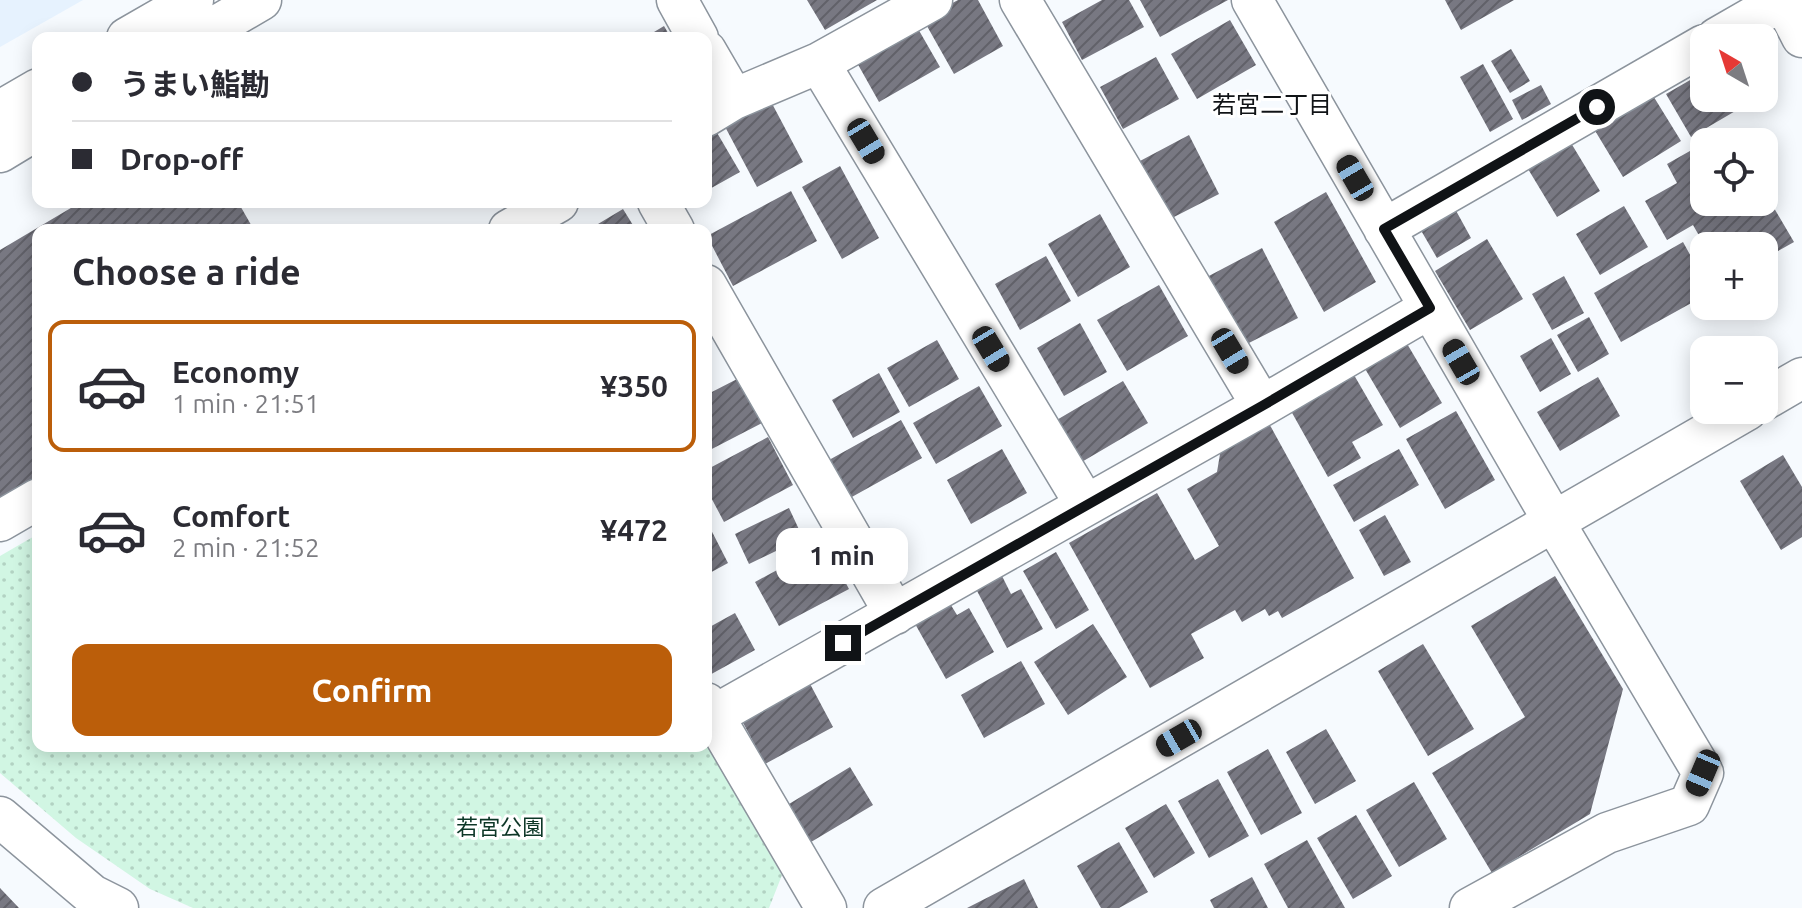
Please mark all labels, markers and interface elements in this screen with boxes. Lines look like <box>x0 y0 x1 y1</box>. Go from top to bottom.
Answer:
north arrow <box>1690 24 1778 112</box>
map controls <box>1690 24 1778 424</box>
text: うまい鮨勘 <box>120 67 270 101</box>
route start <box>1579 89 1615 125</box>
district label: 若宮二丁目 <box>1212 91 1332 118</box>
car <box>843 114 889 168</box>
button: locate <box>1690 128 1778 216</box>
text: Drop-off <box>120 142 243 176</box>
car <box>1333 151 1377 205</box>
button: + <box>1690 232 1778 320</box>
text: Choose a ride <box>72 251 301 292</box>
car <box>968 322 1014 376</box>
car <box>1207 324 1253 378</box>
car <box>1439 335 1483 389</box>
button: − <box>1690 336 1778 424</box>
icon: car <box>76 350 148 422</box>
text: Economy <box>172 355 299 389</box>
text: ¥350 <box>600 369 668 403</box>
text: 1 min · 21:51 <box>172 389 320 418</box>
icon: car <box>76 494 148 566</box>
text: Comfort <box>172 499 290 533</box>
text: ¥472 <box>600 513 668 547</box>
callout: 1 min <box>777 527 909 583</box>
text: 2 min · 21:52 <box>172 533 320 562</box>
text: 1 min <box>809 541 875 570</box>
route end <box>825 625 861 661</box>
button: Confirm <box>72 644 672 736</box>
car <box>1152 716 1206 760</box>
car <box>1683 746 1723 800</box>
park label: 若宮公園 <box>456 814 544 839</box>

